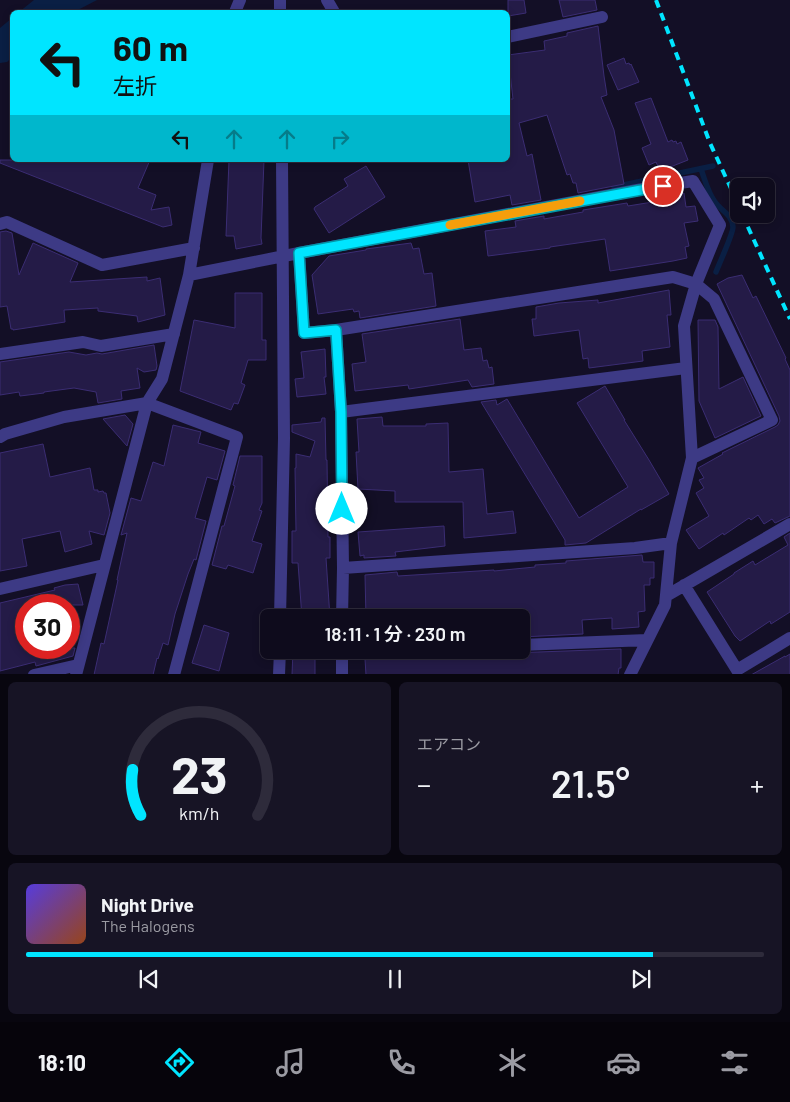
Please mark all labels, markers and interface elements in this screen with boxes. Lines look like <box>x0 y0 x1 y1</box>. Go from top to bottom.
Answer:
text: 60 m <box>113 26 188 68</box>
icon: left <box>30 30 95 95</box>
text: 左折 <box>113 72 157 98</box>
icon: left <box>167 125 195 153</box>
icon: ahead <box>220 125 248 153</box>
icon: ahead <box>273 125 301 153</box>
icon: right <box>326 125 354 153</box>
pin <box>642 165 684 207</box>
icon: arrive <box>649 172 677 200</box>
map controls <box>730 178 775 223</box>
button: sound <box>730 178 775 223</box>
position arrow <box>315 482 367 534</box>
speed limit sign: 30 <box>15 594 80 659</box>
text: 18:11 · 1 分 · 230 m <box>324 622 466 645</box>
text: エアコン <box>417 734 481 753</box>
text: 23 <box>171 742 228 804</box>
text: 21.5° <box>551 760 630 806</box>
text: − <box>417 767 431 801</box>
text: + <box>750 767 764 801</box>
text: km/h <box>179 802 220 824</box>
text: Night Drive <box>101 893 194 916</box>
text: The Halogens <box>101 916 195 935</box>
icon: previous <box>135 965 163 993</box>
icon: pause <box>381 965 409 993</box>
icon: next <box>627 965 655 993</box>
icon: directions <box>162 1045 197 1080</box>
icon: music <box>273 1045 308 1080</box>
icon: phone <box>384 1045 419 1080</box>
icon: climate <box>495 1045 530 1080</box>
icon: car <box>606 1045 641 1080</box>
icon: filters <box>717 1045 752 1080</box>
text: 18:10 <box>38 1049 86 1075</box>

